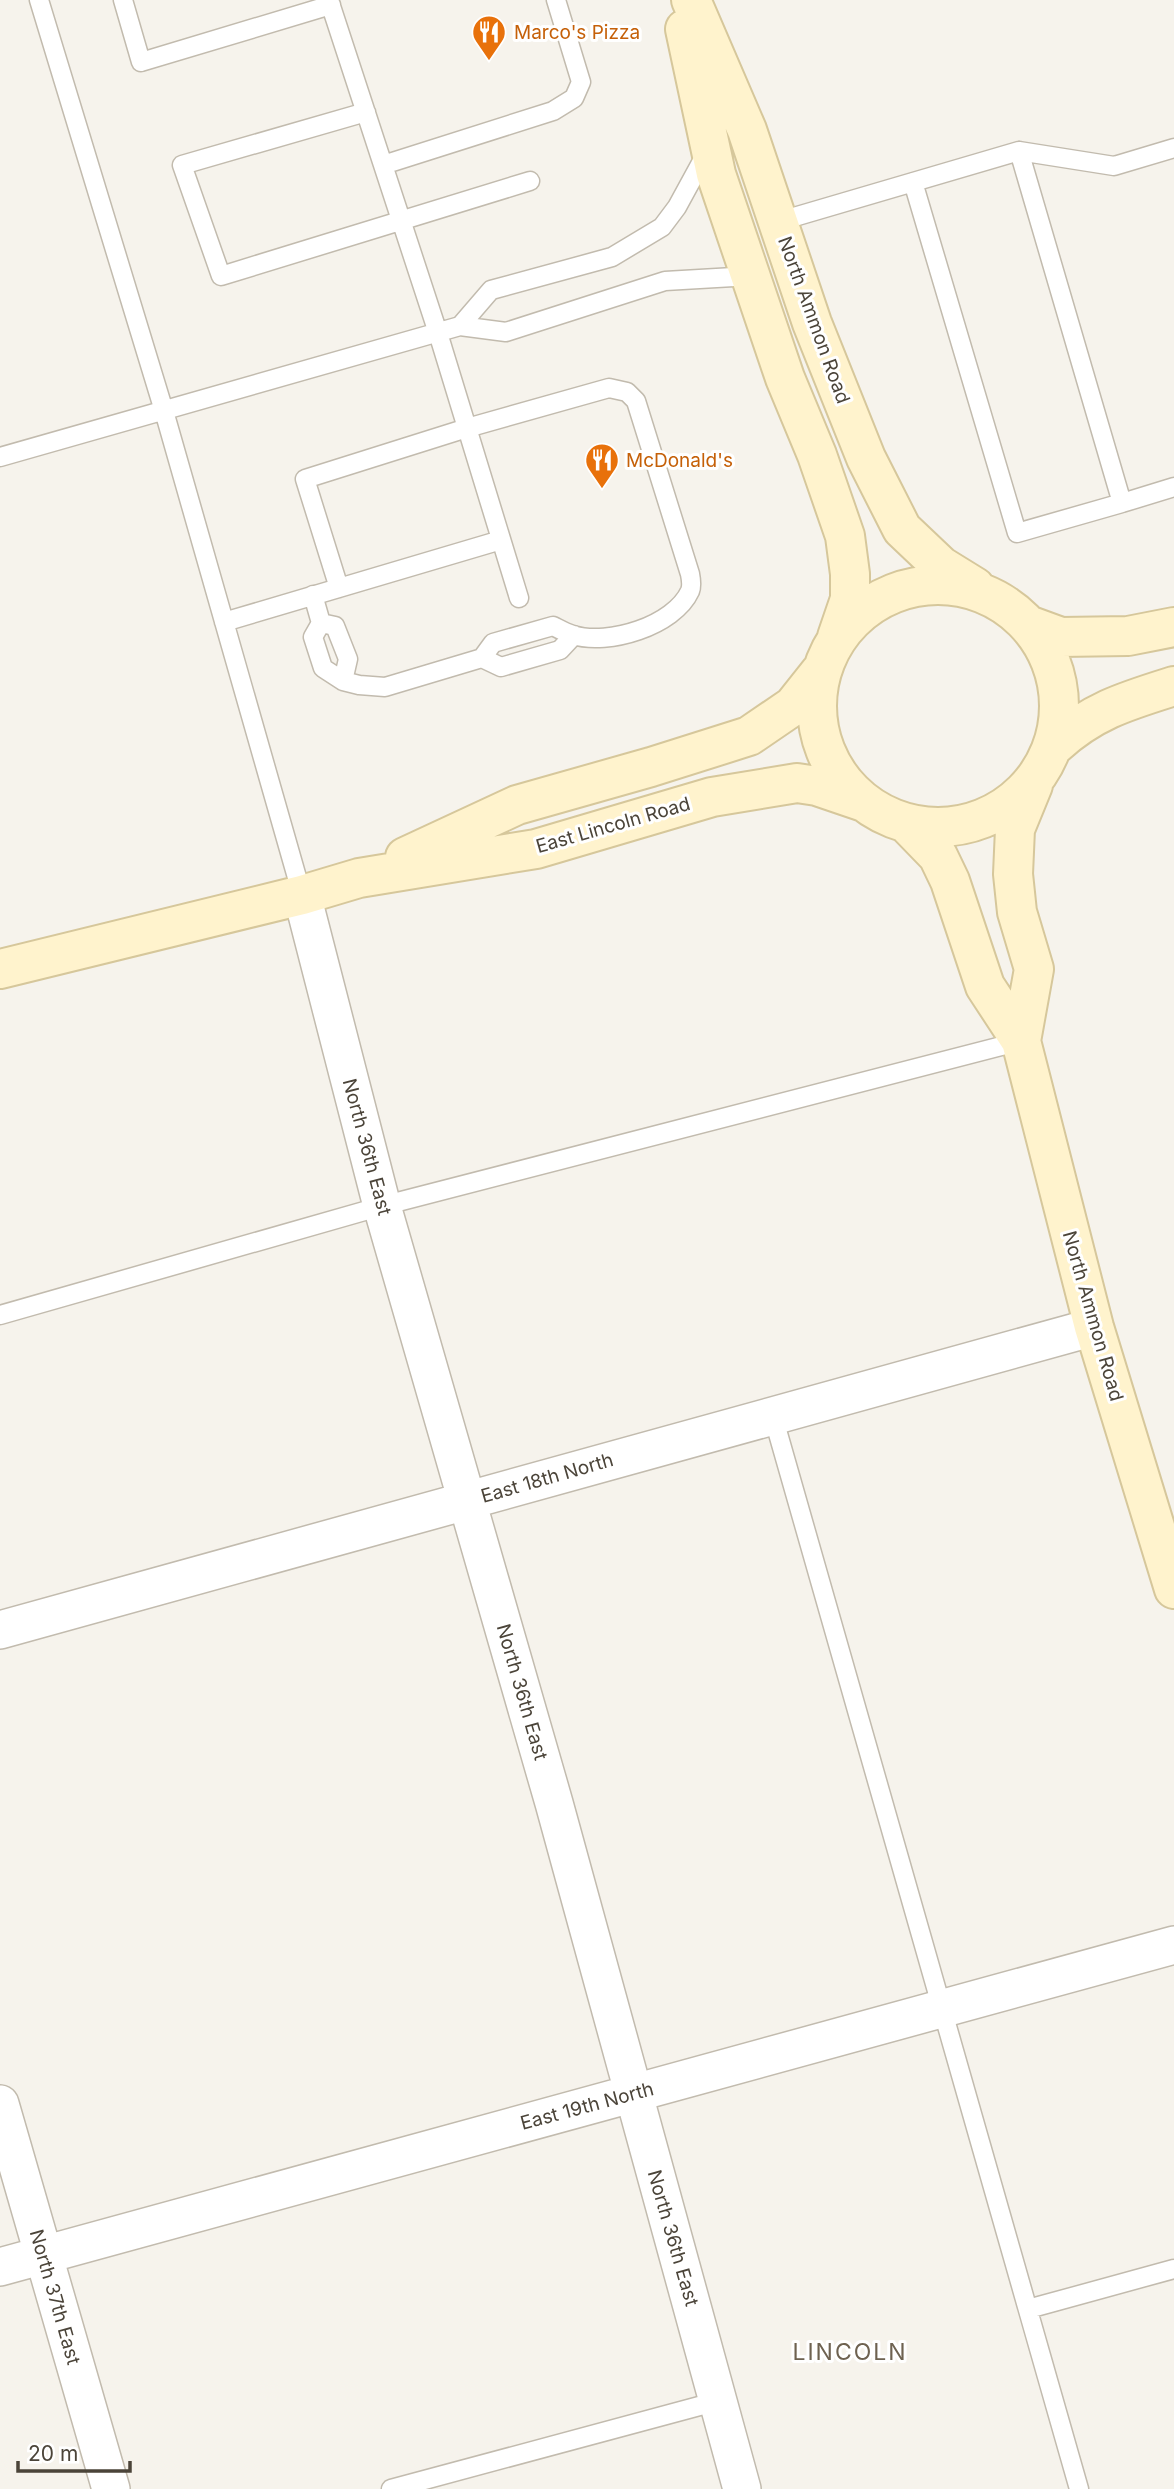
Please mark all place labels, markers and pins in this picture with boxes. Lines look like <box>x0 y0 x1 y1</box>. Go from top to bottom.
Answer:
restaurant icon: Marco's Pizza <box>470 13 508 62</box>
place label: Marco's Pizza <box>514 21 640 44</box>
restaurant icon: McDonald's <box>583 441 621 490</box>
place label: McDonald's <box>626 449 733 472</box>

